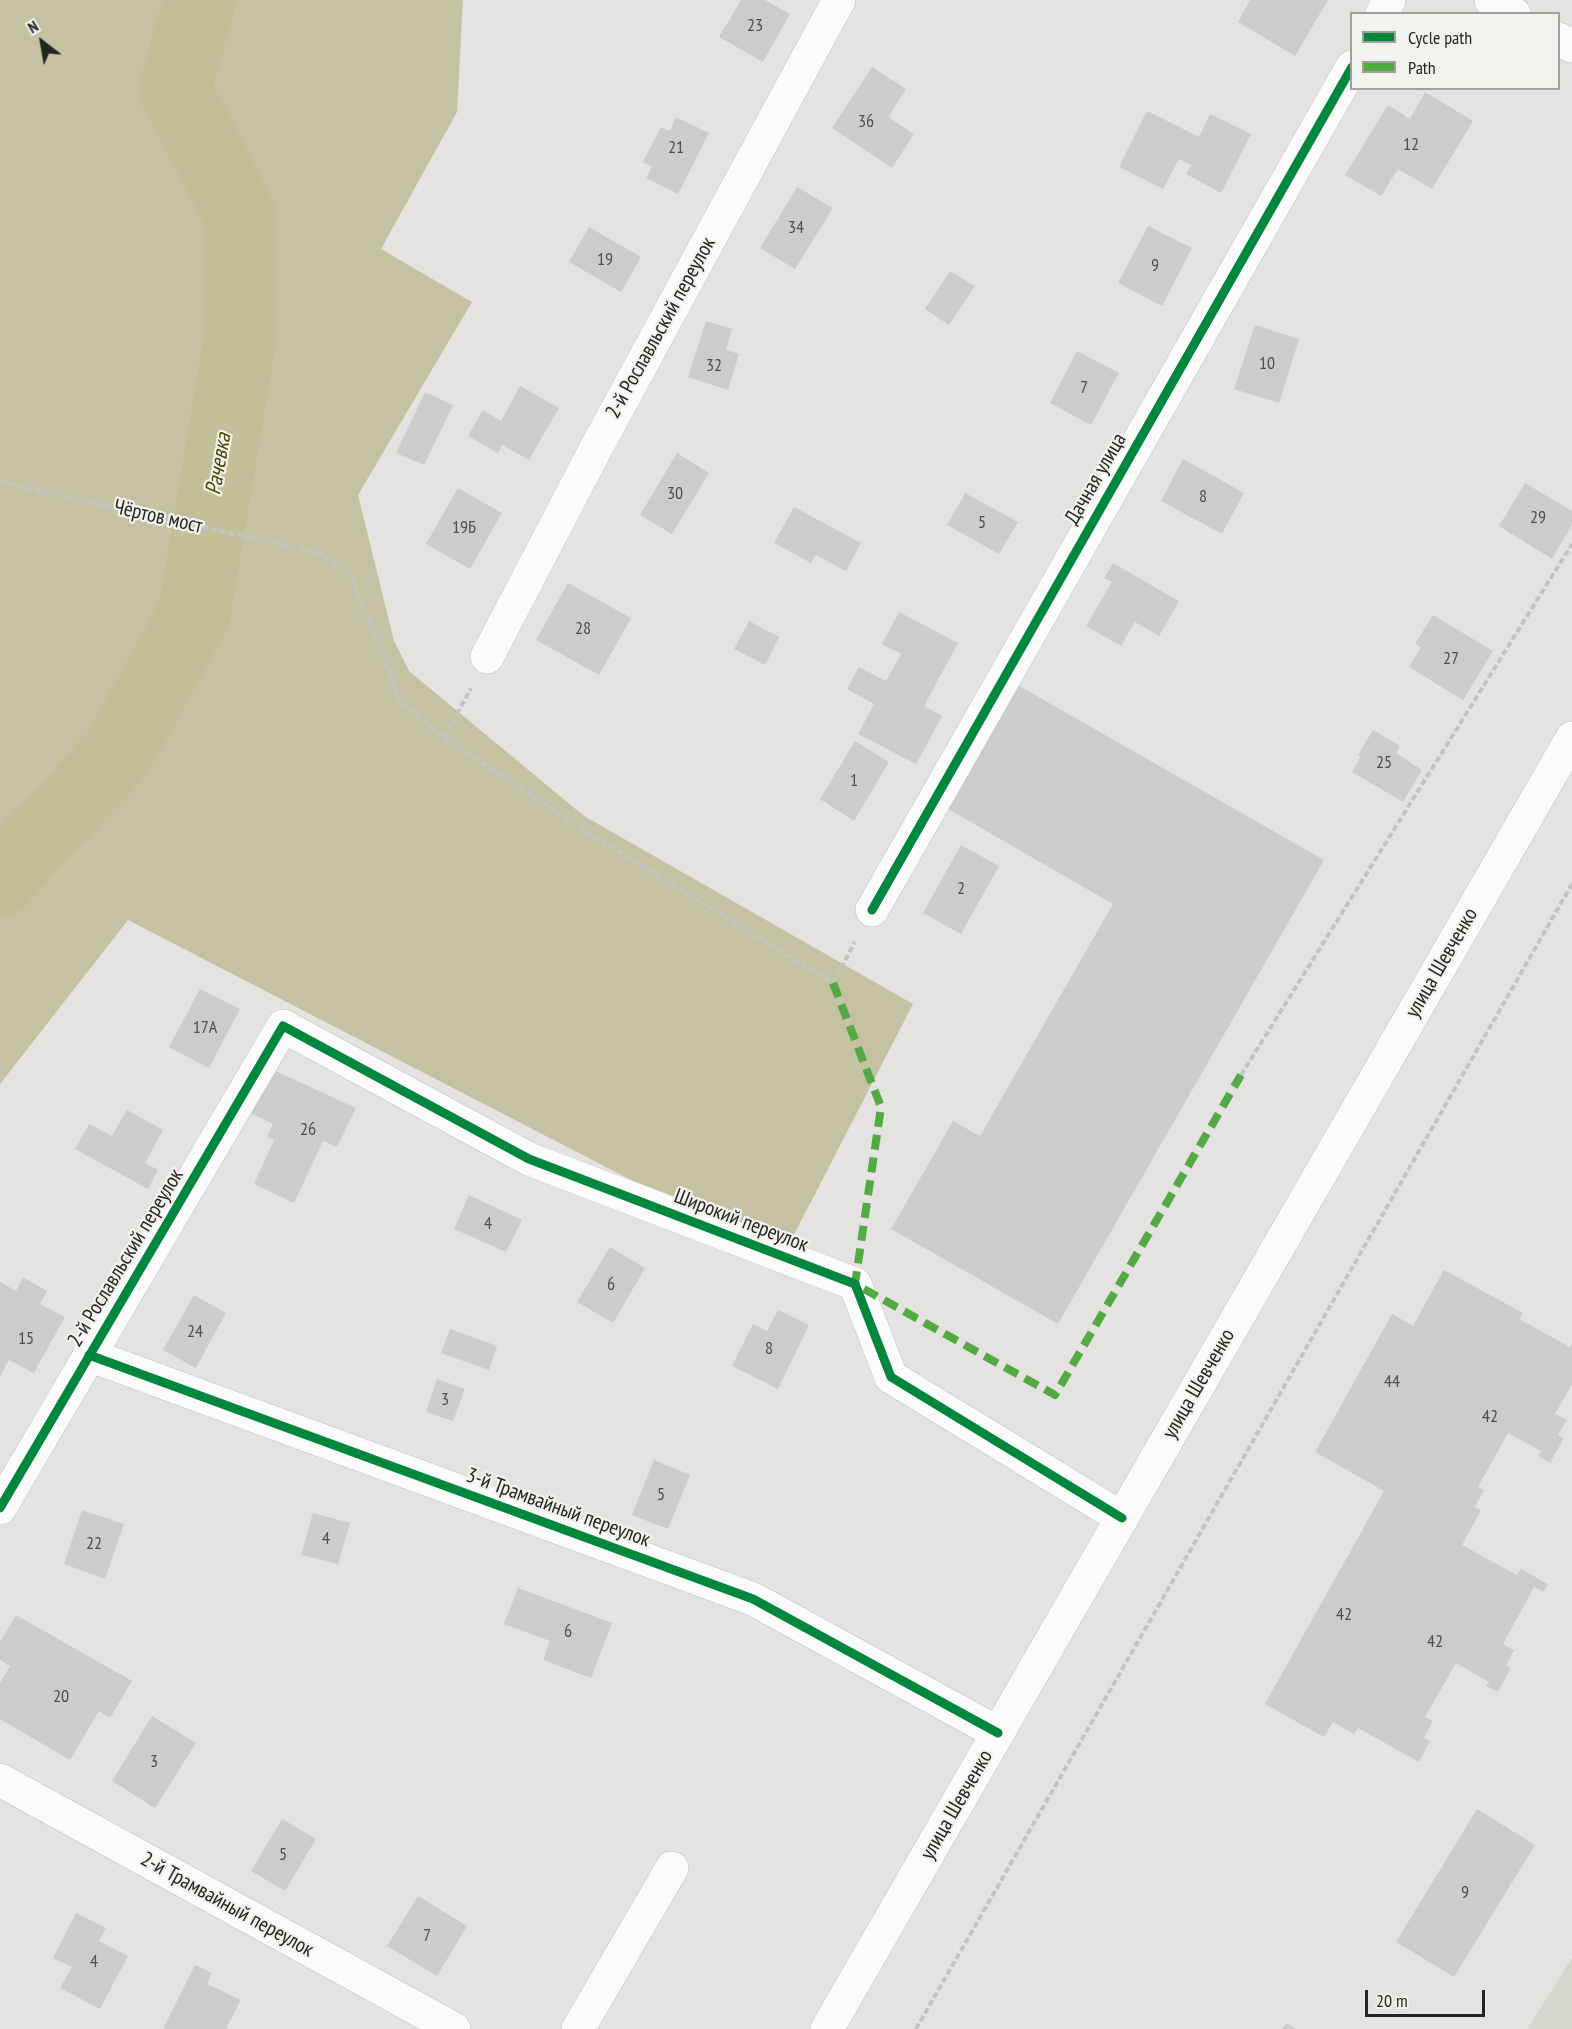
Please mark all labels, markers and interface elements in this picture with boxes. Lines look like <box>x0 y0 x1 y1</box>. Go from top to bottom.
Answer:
north arrow <box>12 12 72 72</box>
legend <box>1350 12 1560 90</box>
house number: 23 <box>747 15 763 37</box>
text: N <box>24 16 42 37</box>
text: Cycle path <box>1408 26 1472 49</box>
text: Path <box>1408 56 1436 79</box>
house number: 36 <box>858 111 874 133</box>
house number: 12 <box>1403 134 1419 156</box>
house number: 21 <box>668 137 684 159</box>
house number: 34 <box>788 217 804 239</box>
street label: 2-й Рославльский переулок <box>601 233 721 423</box>
house number: 19 <box>597 249 613 271</box>
house number: 9 <box>1151 255 1159 277</box>
house number: 10 <box>1259 353 1275 375</box>
house number: 32 <box>706 355 722 377</box>
house number: 7 <box>1080 377 1088 399</box>
street label: Дачная улица <box>1060 429 1132 529</box>
water label: Рачевка <box>201 431 237 497</box>
house number: 30 <box>667 483 683 505</box>
house number: 8 <box>1199 486 1207 508</box>
street label: Чёртов мост <box>111 495 205 539</box>
house number: 29 <box>1530 507 1546 529</box>
house number: 5 <box>978 512 986 534</box>
house number: 19Б <box>452 517 476 539</box>
house number: 28 <box>575 618 591 640</box>
house number: 27 <box>1443 648 1459 670</box>
house number: 25 <box>1376 752 1392 774</box>
house number: 1 <box>850 770 858 792</box>
house number: 2 <box>957 878 965 900</box>
street label: улица Шевченко <box>1400 904 1484 1022</box>
house number: 17А <box>193 1017 217 1039</box>
house number: 26 <box>300 1119 316 1141</box>
street label: 2-й Рославльский переулок <box>63 1164 189 1352</box>
street label: Широкий переулок <box>670 1184 812 1258</box>
house number: 4 <box>484 1213 492 1235</box>
house number: 6 <box>607 1274 615 1296</box>
house number: 24 <box>187 1321 203 1343</box>
street label: улица Шевченко <box>1157 1325 1241 1443</box>
house number: 15 <box>18 1328 34 1350</box>
house number: 8 <box>765 1338 773 1360</box>
house number: 44 <box>1384 1371 1400 1393</box>
house number: 3 <box>441 1389 449 1411</box>
house number: 42 <box>1482 1406 1498 1428</box>
street label: 3-й Трамвайный переулок <box>463 1463 653 1553</box>
house number: 5 <box>657 1484 665 1506</box>
house number: 4 <box>322 1528 330 1550</box>
house number: 22 <box>86 1533 102 1555</box>
house number: 42 <box>1336 1604 1352 1626</box>
house number: 6 <box>564 1621 572 1643</box>
house number: 42 <box>1427 1631 1443 1653</box>
house number: 20 <box>53 1686 69 1708</box>
street label: улица Шевченко <box>915 1746 999 1864</box>
house number: 3 <box>150 1751 158 1773</box>
house number: 5 <box>279 1844 287 1866</box>
street label: 2-й Трамвайный переулок <box>136 1847 318 1963</box>
house number: 9 <box>1461 1882 1469 1904</box>
house number: 7 <box>423 1925 431 1947</box>
house number: 4 <box>90 1951 98 1973</box>
scale bar <box>1368 1978 1488 2016</box>
text: 20 m <box>1376 1989 1408 2012</box>

